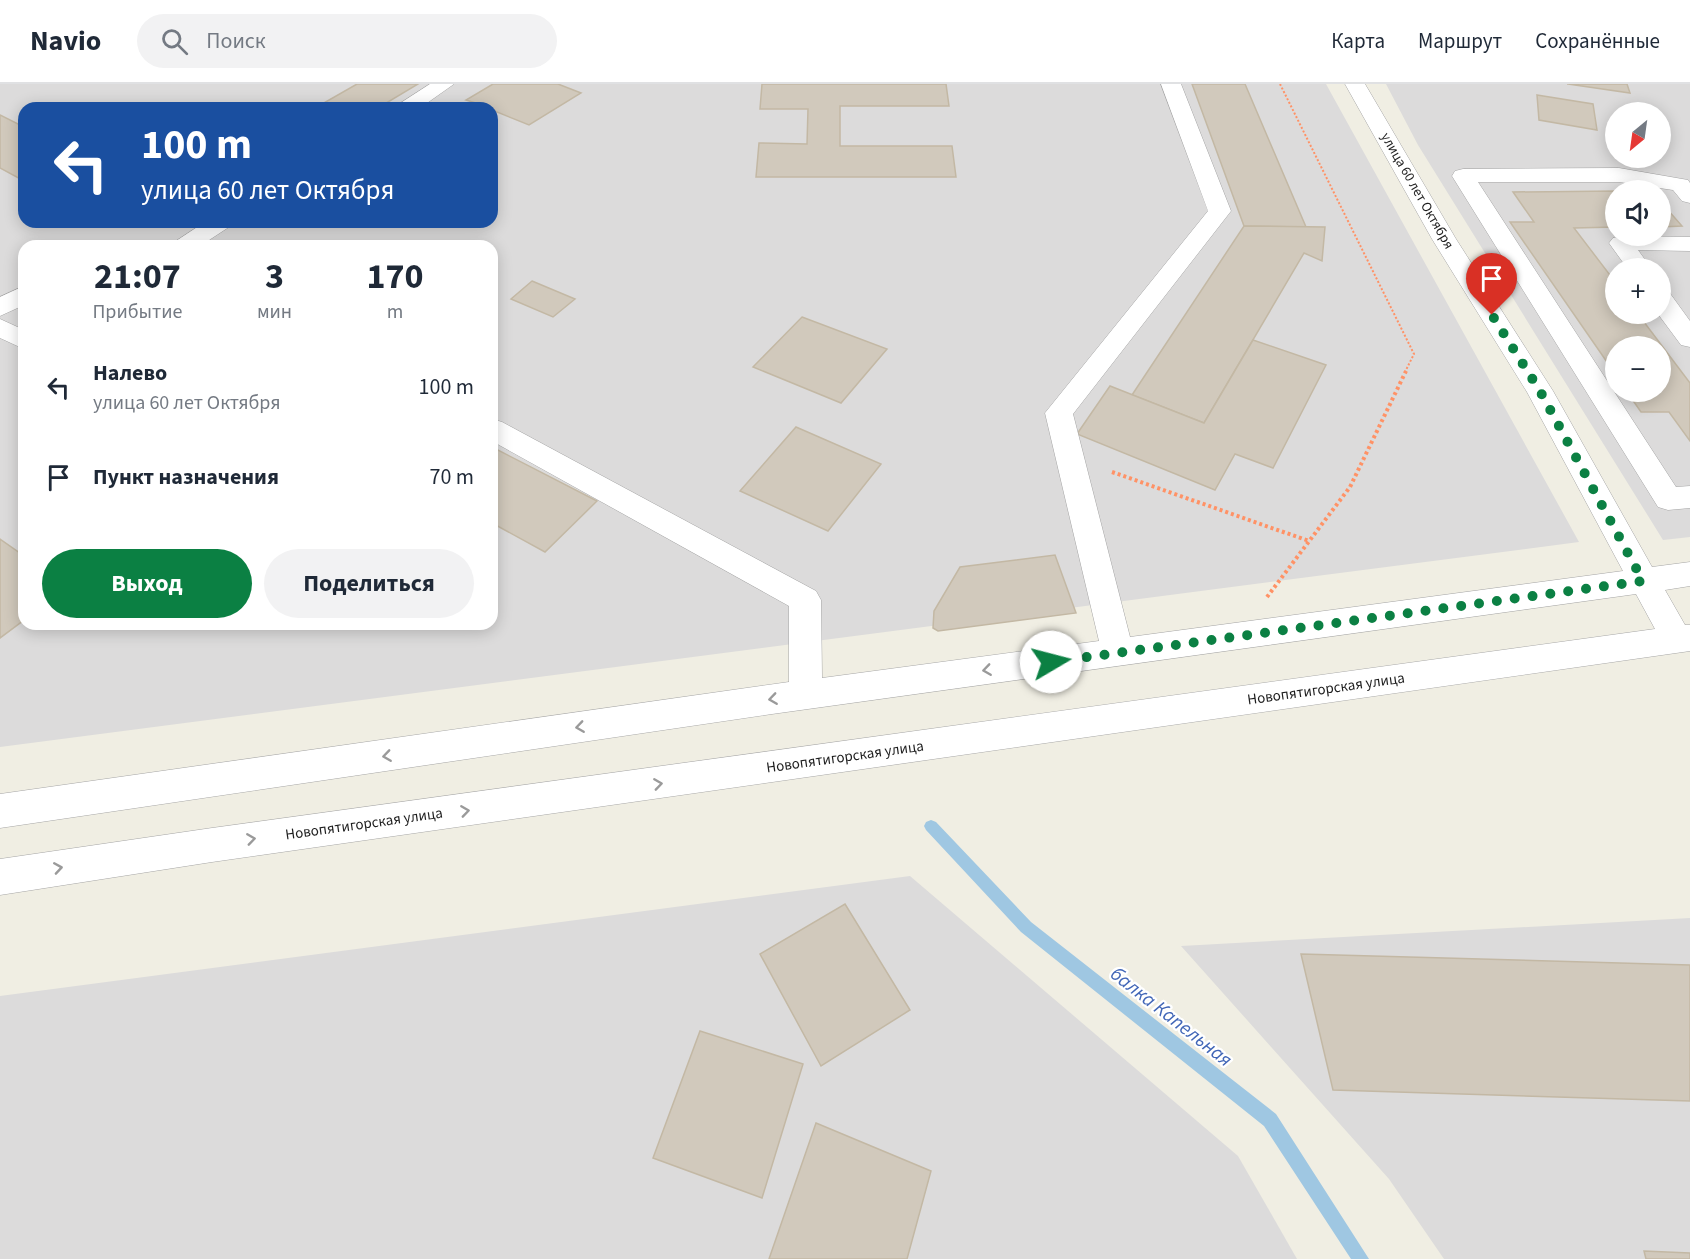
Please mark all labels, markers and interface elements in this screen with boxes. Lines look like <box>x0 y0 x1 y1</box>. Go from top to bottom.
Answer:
search box <box>137 14 557 68</box>
text: Navio <box>30 21 101 61</box>
icon: search <box>158 25 191 58</box>
text: Поиск <box>206 25 266 57</box>
text: Карта <box>1331 26 1385 56</box>
text: Маршрут <box>1418 26 1502 56</box>
text: Сохранённые <box>1535 26 1660 56</box>
north arrow <box>1605 102 1671 168</box>
map controls <box>1605 102 1671 402</box>
text: 100 m <box>141 115 252 175</box>
icon: left <box>42 126 120 204</box>
street label: улица 60 лет Октября <box>1375 129 1459 253</box>
text: улица 60 лет Октября <box>141 171 394 210</box>
button: sound <box>1605 180 1671 246</box>
text: 21:07 <box>94 251 181 302</box>
text: 3 <box>265 251 284 302</box>
text: 170 <box>367 251 424 302</box>
pin <box>1466 253 1517 315</box>
button: + <box>1605 258 1671 324</box>
icon: arrive <box>1475 262 1508 295</box>
text: Прибытие <box>92 298 183 326</box>
text: мин <box>257 298 292 326</box>
text: m <box>387 298 403 326</box>
button: − <box>1605 336 1671 402</box>
text: Налево <box>93 357 167 389</box>
icon: left <box>42 371 75 404</box>
text: 100 m <box>419 371 474 403</box>
text: улица 60 лет Октября <box>93 389 281 417</box>
icon: arrive <box>42 461 75 494</box>
text: Пункт назначения <box>93 461 279 493</box>
text: 70 m <box>429 461 474 493</box>
button: Выход <box>42 549 252 618</box>
button: Поделиться <box>264 549 474 618</box>
position arrow <box>1019 630 1083 694</box>
one-way arrow <box>982 664 992 676</box>
street label: Новопятигорская улица <box>1246 668 1406 710</box>
one-way arrow <box>768 692 778 704</box>
one-way arrow <box>575 721 585 733</box>
street label: Новопятигорская улица <box>765 736 925 778</box>
one-way arrow <box>383 749 392 761</box>
one-way arrow <box>653 778 662 790</box>
street label: Новопятигорская улица <box>284 803 444 845</box>
one-way arrow <box>460 805 469 818</box>
one-way arrow <box>246 834 255 846</box>
one-way arrow <box>53 863 62 875</box>
water label: балка Капельная <box>1104 960 1238 1074</box>

